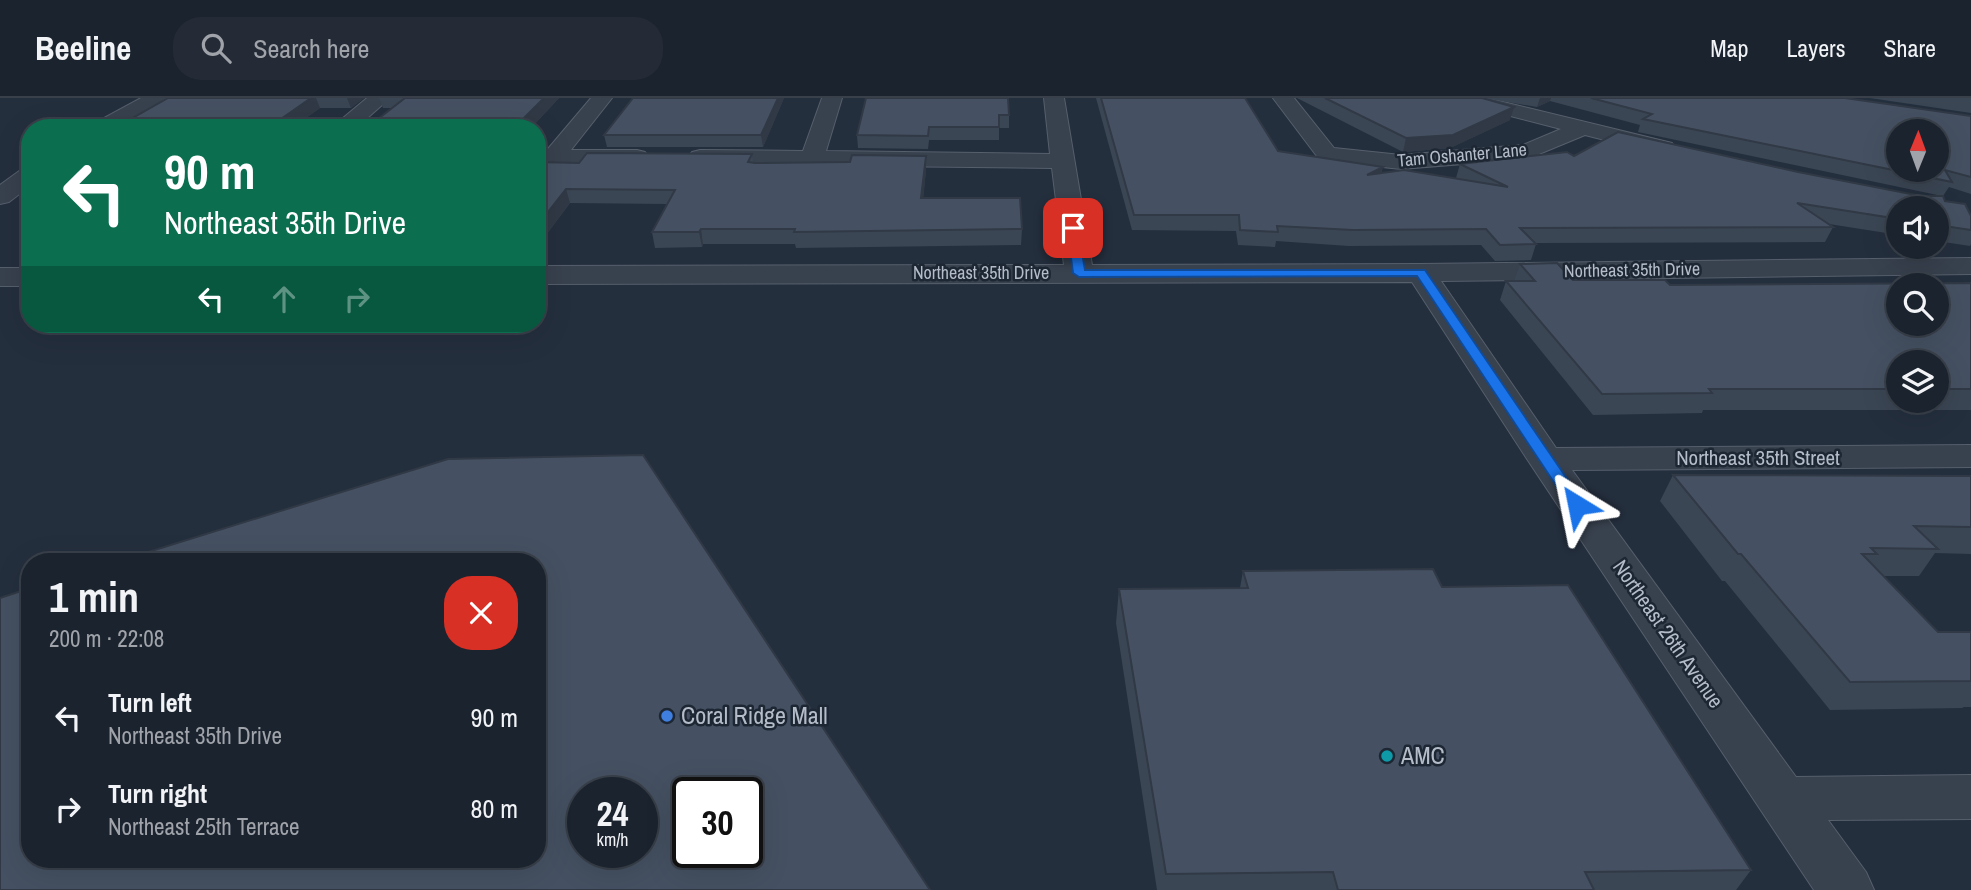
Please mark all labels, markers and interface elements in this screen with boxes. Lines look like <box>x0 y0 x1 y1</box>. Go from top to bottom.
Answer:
search box <box>173 17 663 80</box>
text: Beeline <box>35 26 131 70</box>
icon: search <box>197 29 235 67</box>
text: Search here <box>253 31 369 66</box>
text: Map <box>1710 32 1748 64</box>
text: Layers <box>1786 32 1845 64</box>
text: Share <box>1883 32 1936 64</box>
north arrow <box>1886 119 1950 182</box>
map controls <box>1886 119 1949 413</box>
street label: Tam Oshanter Lane <box>1396 136 1528 173</box>
text: 90 m <box>164 138 256 204</box>
icon: left <box>49 147 140 238</box>
button: sound <box>1886 196 1949 259</box>
pin <box>1043 198 1103 258</box>
text: Northeast 35th Drive <box>164 201 406 244</box>
icon: arrive <box>1054 209 1092 247</box>
street label: Northeast 35th Drive <box>1564 256 1700 283</box>
street label: Northeast 35th Drive <box>913 260 1049 285</box>
button: search <box>1886 273 1949 336</box>
icon: left <box>192 280 230 318</box>
icon: ahead <box>265 280 303 318</box>
icon: right <box>338 280 376 318</box>
button: layers <box>1886 350 1949 413</box>
street label: Northeast 35th Street <box>1676 443 1840 472</box>
position arrow <box>1540 468 1614 542</box>
street label: Northeast 26th Avenue <box>1606 554 1730 714</box>
text: 1 min <box>49 569 139 625</box>
button: close <box>444 576 518 650</box>
text: 200 m · 22:08 <box>49 623 164 654</box>
text: Turn left <box>108 685 192 720</box>
icon: left <box>49 699 87 737</box>
place label: Coral Ridge Mall <box>681 699 828 731</box>
text: 90 m <box>471 700 518 735</box>
marker: Coral Ridge Mall <box>659 708 675 724</box>
text: Northeast 35th Drive <box>108 720 282 751</box>
place label: AMC <box>1400 739 1445 771</box>
marker: AMC <box>1379 748 1395 764</box>
text: Turn right <box>108 776 207 811</box>
speed limit sign: 30 <box>672 777 763 868</box>
icon: right <box>49 790 87 828</box>
text: 24 <box>597 790 628 837</box>
text: 80 m <box>471 791 518 826</box>
text: Northeast 25th Terrace <box>108 811 300 842</box>
text: km/h <box>597 827 629 852</box>

